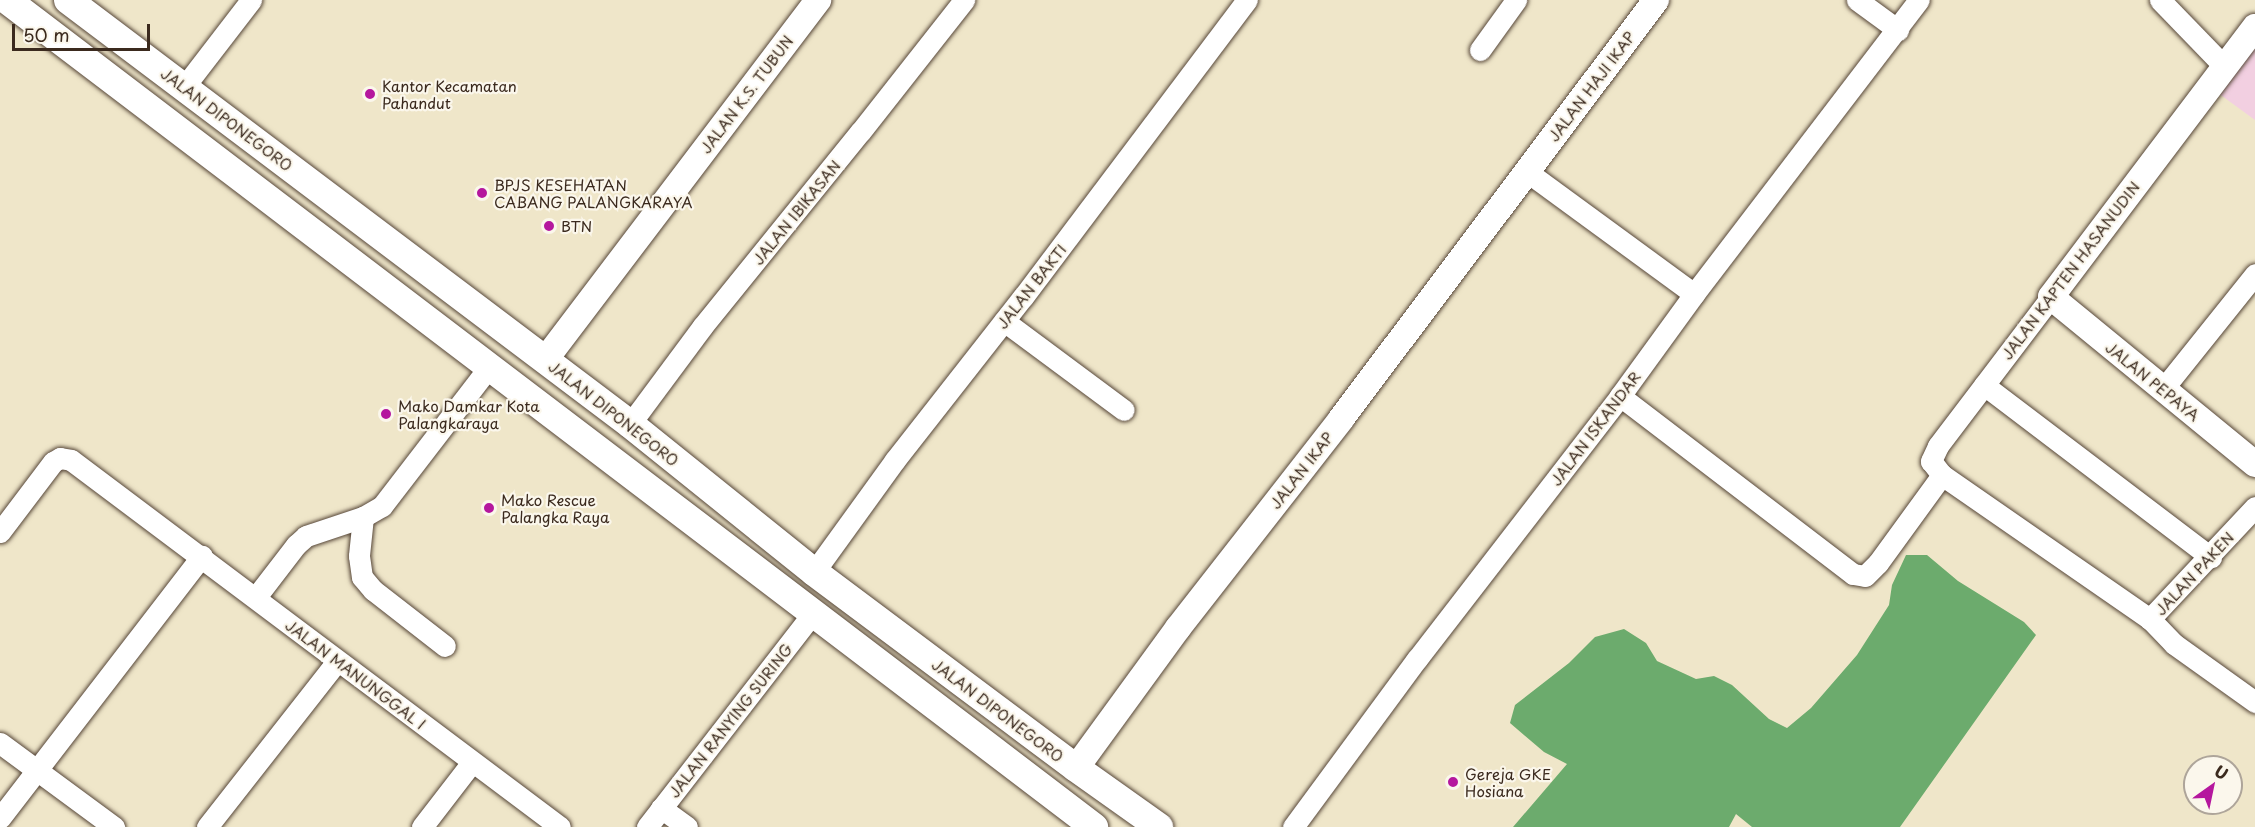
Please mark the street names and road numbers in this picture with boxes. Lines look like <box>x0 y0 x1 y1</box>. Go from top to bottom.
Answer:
street label: JALAN HAJI IKAP <box>1544 27 1638 145</box>
street label: JALAN K.S. TUBUN <box>696 31 796 157</box>
street label: JALAN DIPONEGORO <box>157 63 297 175</box>
street label: JALAN IBIKASAN <box>749 156 843 268</box>
street label: JALAN KAPTEN HASANUDIN <box>1997 177 2143 363</box>
street label: JALAN BAKTI <box>992 240 1070 332</box>
street label: JALAN PEPAYA <box>2103 338 2203 424</box>
street label: JALAN DIPONEGORO <box>545 356 683 470</box>
street label: JALAN ISKANDAR <box>1546 368 1644 488</box>
street label: JALAN IKAP <box>1266 429 1336 511</box>
street label: JALAN PAKEN <box>2151 528 2237 618</box>
street label: JALAN MANUNGGAL I <box>283 616 429 732</box>
street label: JALAN RANYING SURING <box>663 638 797 802</box>
street label: JALAN DIPONEGORO <box>928 654 1068 766</box>

